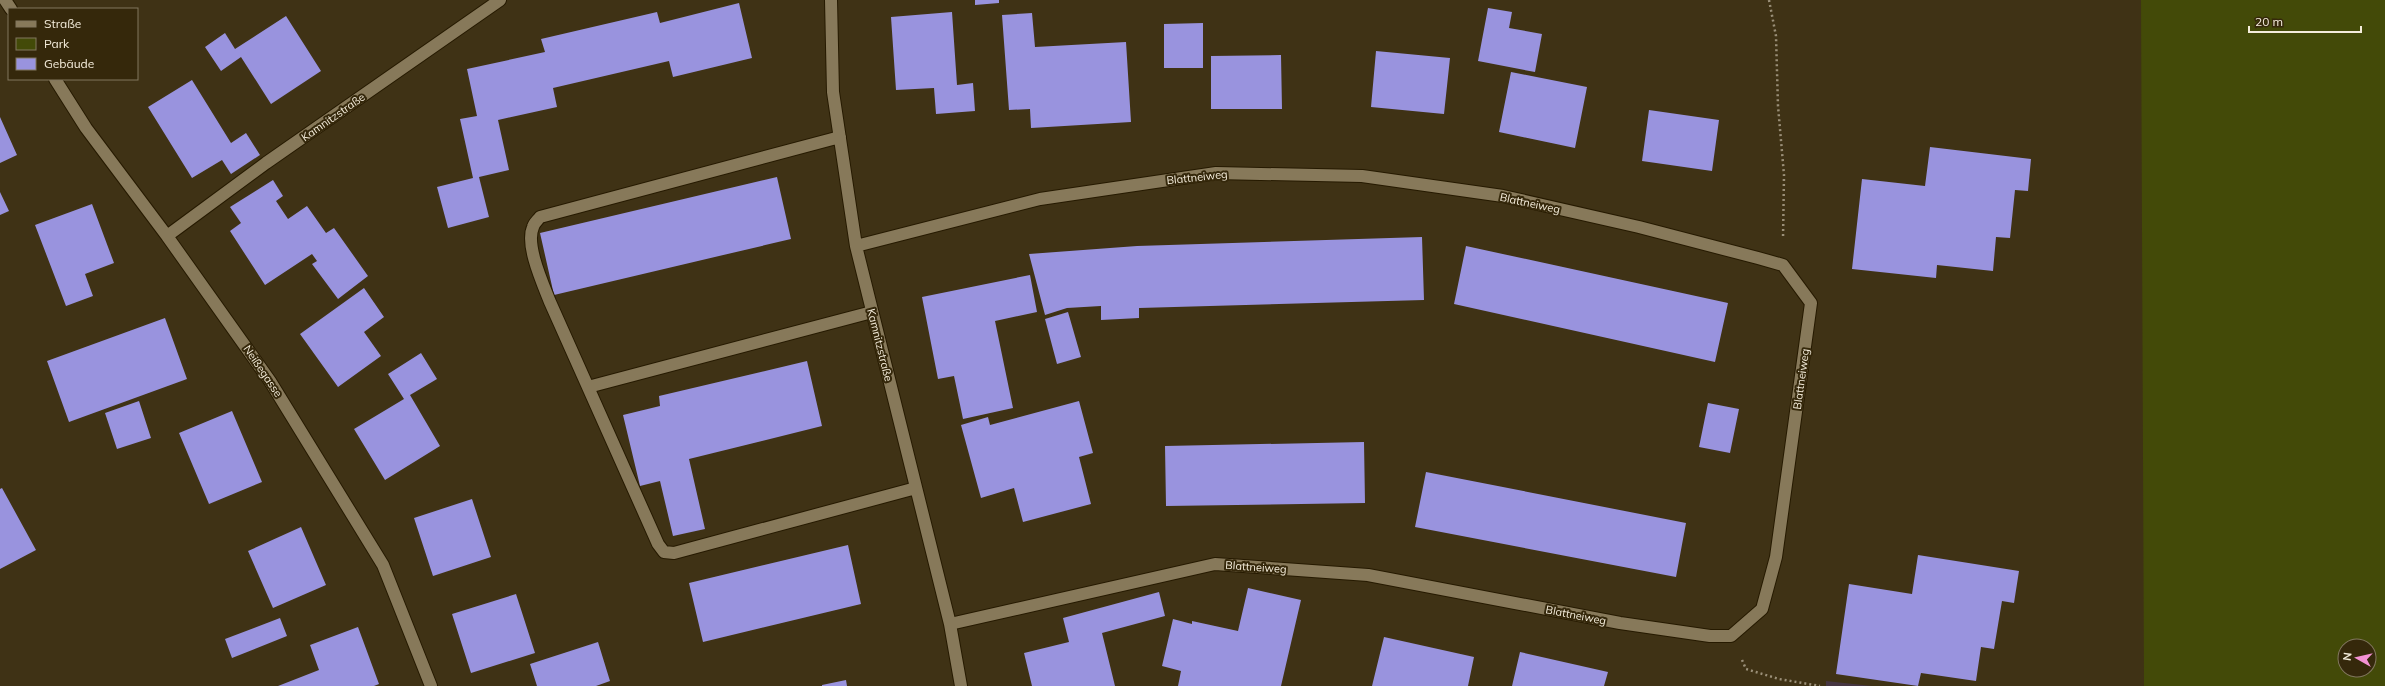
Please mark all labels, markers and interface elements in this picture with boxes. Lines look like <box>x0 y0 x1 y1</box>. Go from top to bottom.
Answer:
legend <box>8 8 138 80</box>
scale bar <box>2249 8 2361 34</box>
text: 20 m <box>2255 14 2283 29</box>
text: Straße <box>44 16 81 31</box>
text: Park <box>44 36 70 51</box>
text: Gebäude <box>44 56 94 71</box>
street label: Kamnitzstraße <box>298 90 368 144</box>
street label: Blattneiweg <box>1166 167 1228 187</box>
street label: Blattneiweg <box>1499 190 1561 216</box>
street label: Kamnitzstraße <box>864 307 896 383</box>
street label: Neißegasse <box>240 342 286 400</box>
street label: Blattneiweg <box>1790 348 1812 410</box>
street label: Blattneiweg <box>1225 558 1287 576</box>
street label: Blattneiweg <box>1545 602 1607 628</box>
north arrow <box>2337 638 2377 678</box>
text: N <box>2340 652 2355 662</box>

